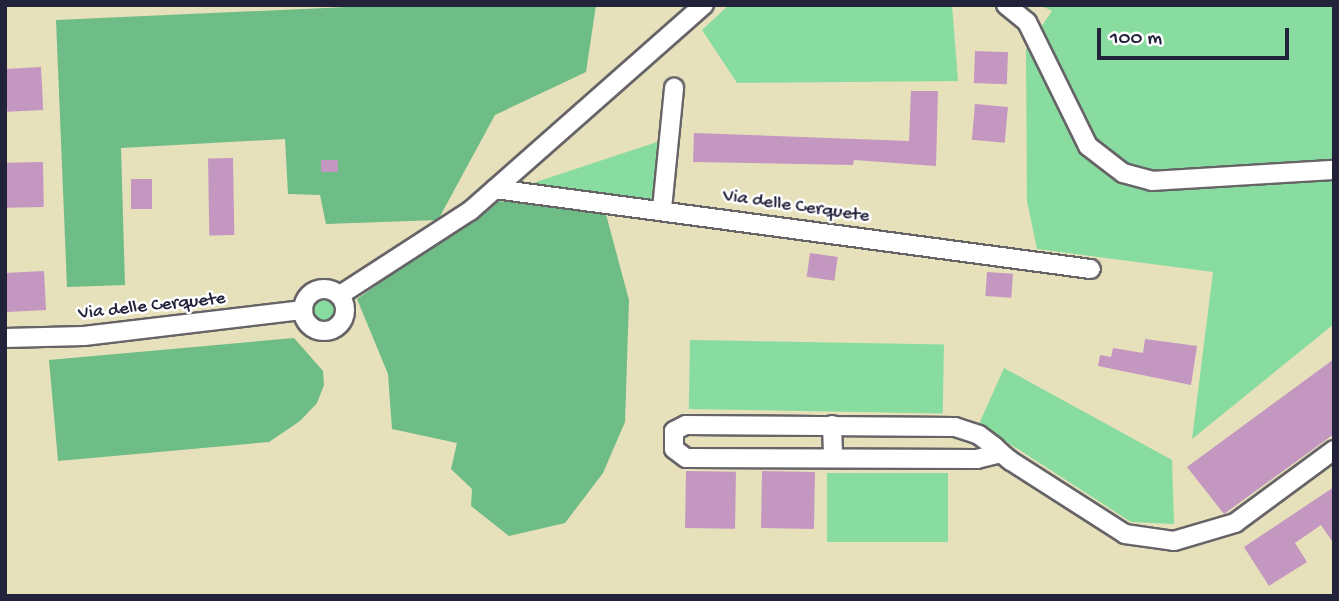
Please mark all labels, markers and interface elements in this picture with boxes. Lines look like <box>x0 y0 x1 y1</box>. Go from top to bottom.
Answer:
scale bar <box>1101 14 1294 58</box>
text: 100 m <box>1110 27 1162 52</box>
street label: Via delle Cerquete <box>721 185 871 229</box>
street label: Via delle Cerquete <box>77 288 227 326</box>

